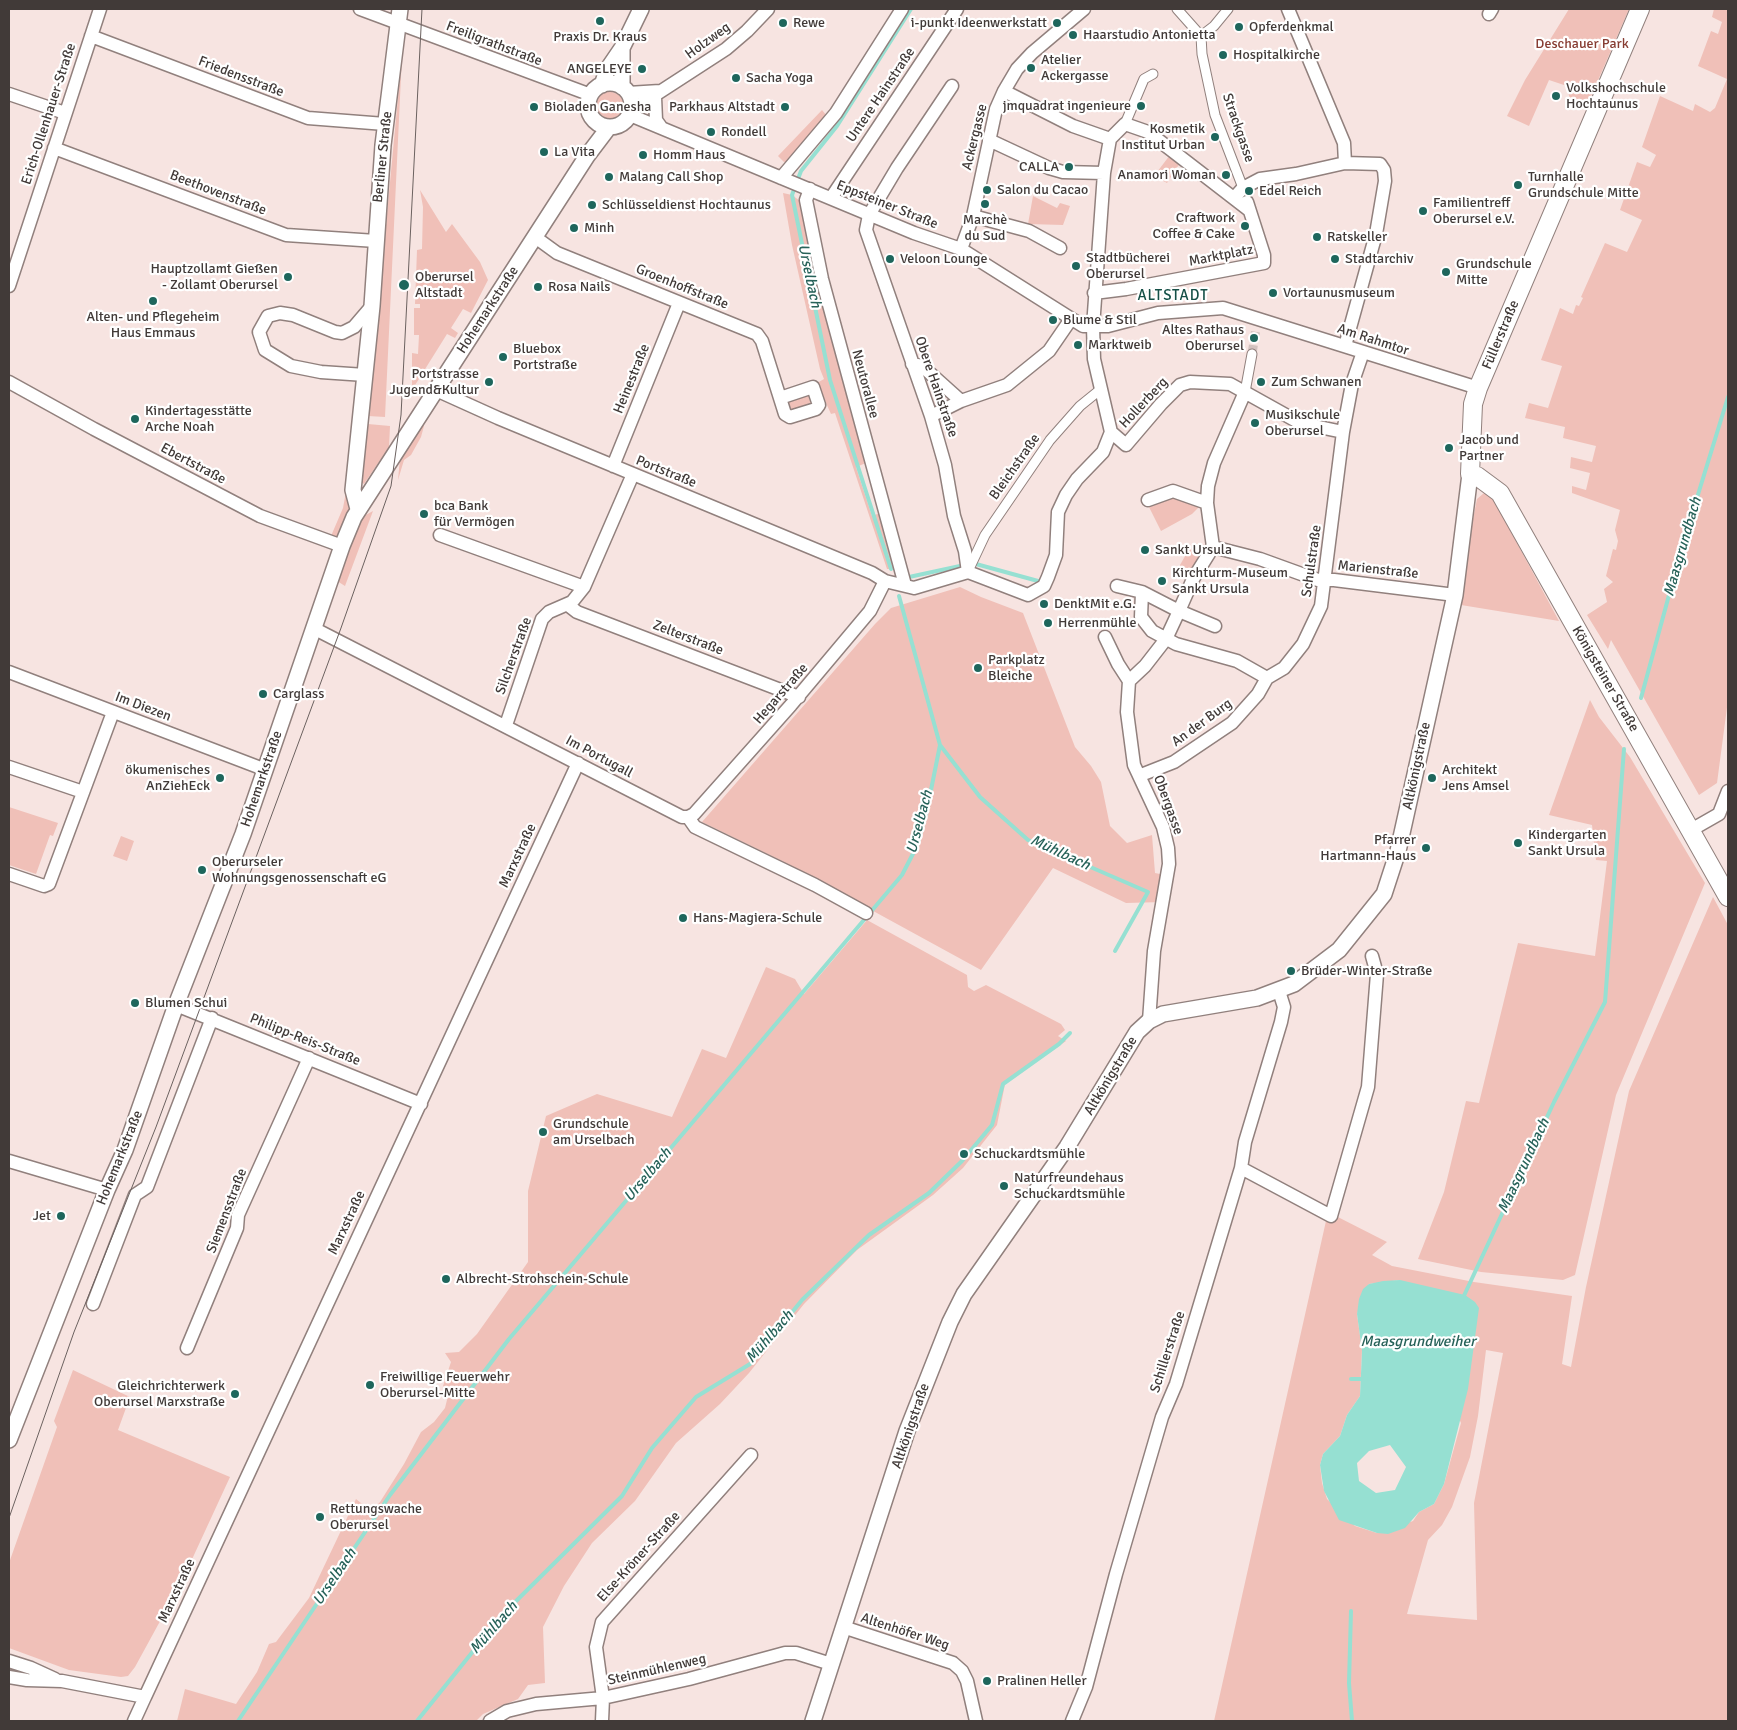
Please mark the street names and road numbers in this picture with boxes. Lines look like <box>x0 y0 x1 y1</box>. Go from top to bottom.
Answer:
street label: Freiligrathstraße <box>444 18 544 70</box>
street label: Holzweg <box>682 19 734 63</box>
street label: Erich-Ollenhauer-Straße <box>18 41 80 187</box>
street label: Untere Hainstraße <box>843 44 919 146</box>
street label: Friedensstraße <box>196 53 286 101</box>
street label: Strackgasse <box>1218 91 1258 165</box>
street label: Ackergasse <box>959 102 991 172</box>
street label: Berliner Straße <box>370 110 396 204</box>
street label: Beethovenstraße <box>167 167 269 219</box>
street label: Eppsteiner Straße <box>834 177 940 233</box>
street label: Marktplatz <box>1187 242 1255 270</box>
street label: Groenhoffstraße <box>633 261 731 313</box>
street label: Hohemarkstraße <box>454 263 522 357</box>
street label: Füllerstraße <box>1479 298 1523 372</box>
street label: Am Rahmtor <box>1335 321 1411 359</box>
street label: Obere Hainstraße <box>911 334 961 440</box>
street label: Heinestraße <box>610 342 654 416</box>
street label: Neutorallee <box>848 348 882 420</box>
street label: Hollerberg <box>1116 374 1172 432</box>
street label: Bleichstraße <box>986 431 1044 503</box>
street label: Ebertstraße <box>157 440 229 488</box>
street label: Portstraße <box>633 452 699 492</box>
street label: Schulstraße <box>1299 524 1325 598</box>
street label: Marienstraße <box>1337 557 1419 583</box>
street label: Silcherstraße <box>492 615 536 697</box>
street label: Zelterstraße <box>650 617 726 659</box>
street label: Königsteiner Straße <box>1568 623 1642 735</box>
street label: Hegarstraße <box>750 660 812 728</box>
street label: Im Diezen <box>112 689 174 725</box>
street label: An der Burg <box>1169 695 1235 751</box>
street label: Altkönigstraße <box>1400 721 1434 811</box>
street label: Hohemarkstraße <box>238 729 286 829</box>
street label: Im Portugall <box>563 732 635 782</box>
street label: Obergasse <box>1149 773 1187 837</box>
street label: Marxstraße <box>496 821 540 891</box>
street label: Philipp-Reis-Straße <box>247 1010 363 1070</box>
street label: Altkönigstraße <box>1081 1034 1141 1118</box>
street label: Hohemarkstraße <box>93 1108 147 1208</box>
street label: Siemensstraße <box>203 1166 251 1256</box>
street label: Marxstraße <box>325 1188 369 1258</box>
street label: Schillerstraße <box>1147 1309 1189 1395</box>
street label: Altkönigstraße <box>889 1381 933 1471</box>
street label: Else-Kröner-Straße <box>594 1508 684 1606</box>
street label: Marxstraße <box>155 1556 199 1626</box>
street label: Altenhöfer Weg <box>859 1610 951 1654</box>
street label: Steinmühlenweg <box>606 1651 708 1689</box>

